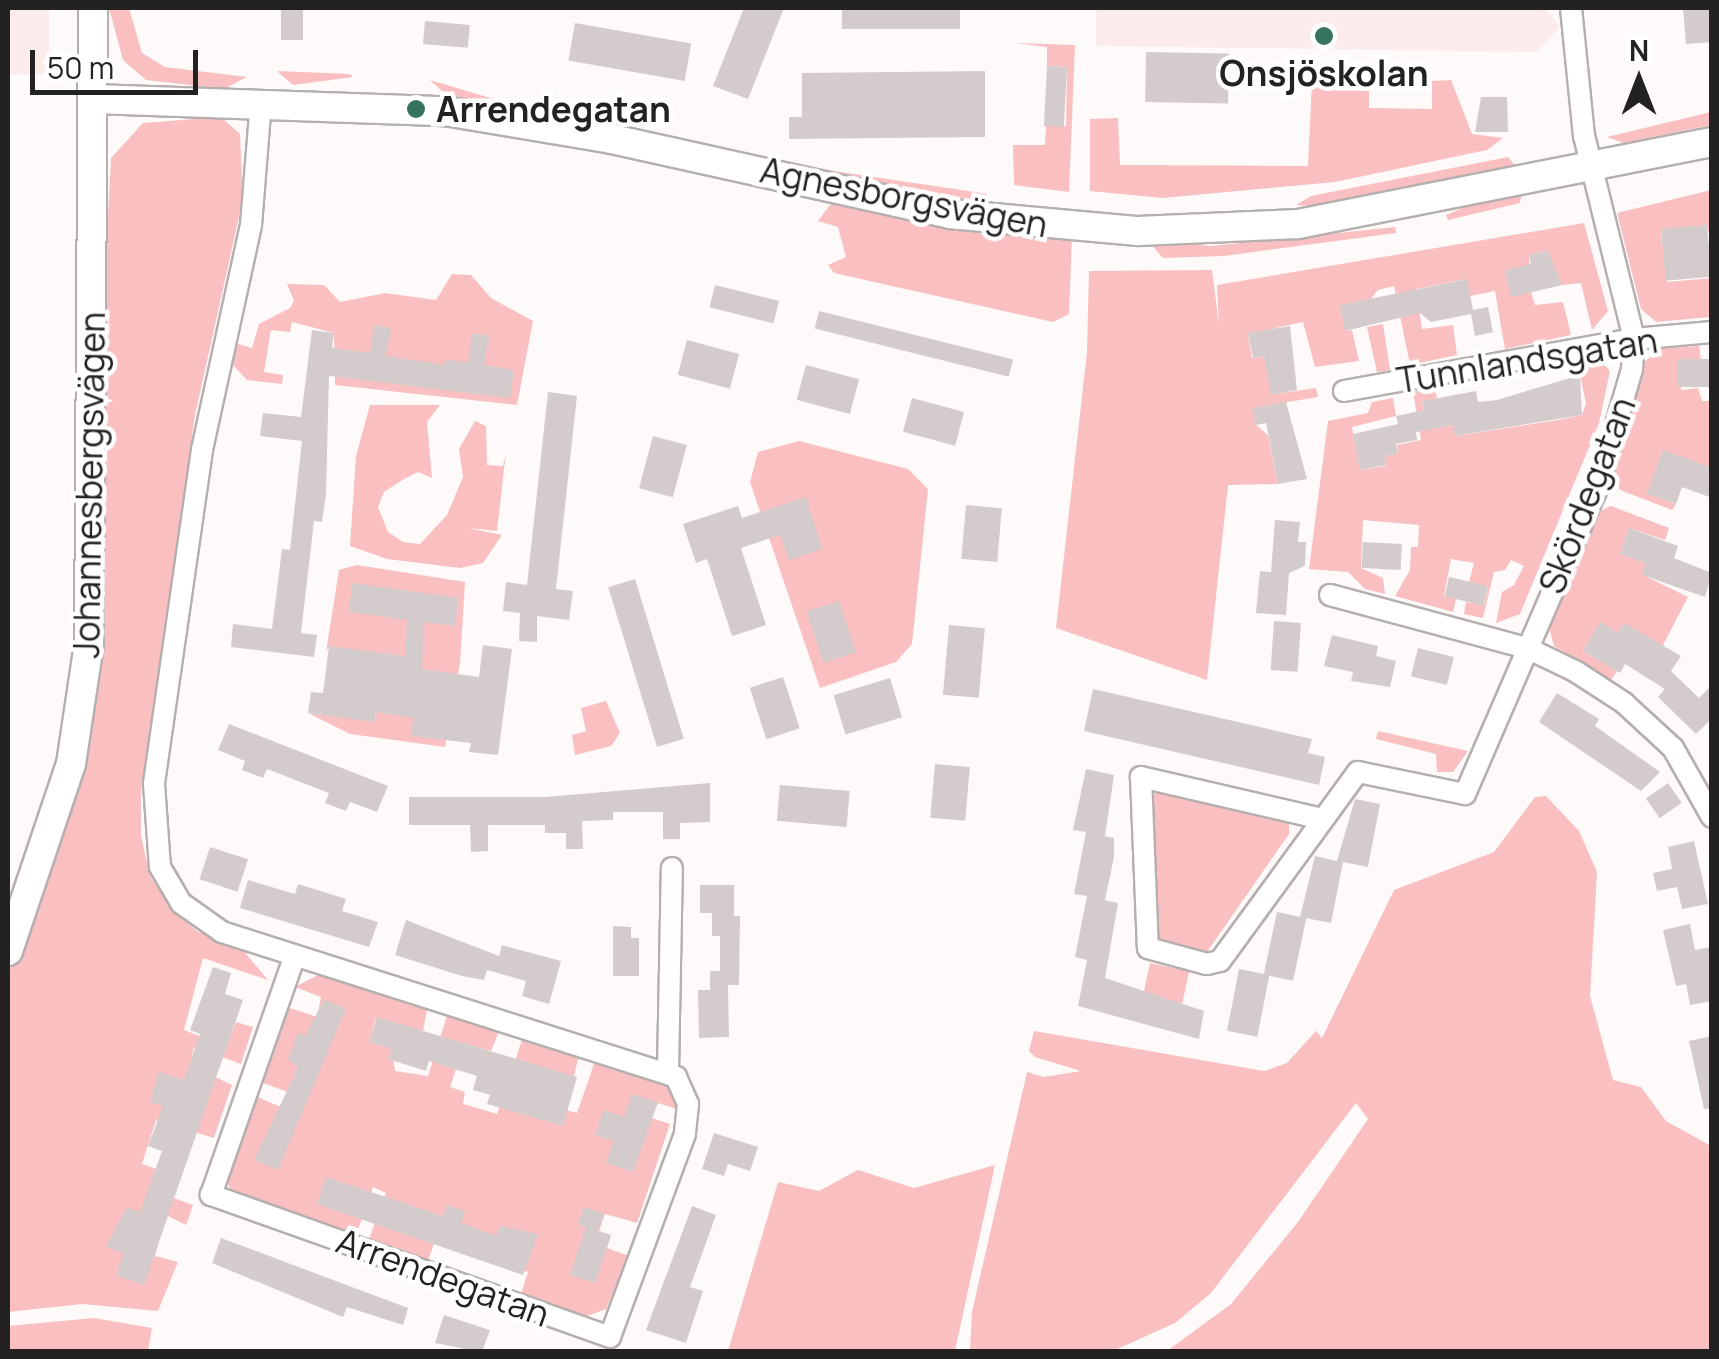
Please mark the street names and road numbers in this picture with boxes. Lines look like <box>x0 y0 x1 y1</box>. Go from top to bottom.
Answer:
street label: Agnesborgsvägen <box>757 149 1051 245</box>
street label: Johannesbergsvägen <box>65 311 113 659</box>
street label: Tunnlandsgatan <box>1394 319 1660 401</box>
street label: Skördegatan <box>1530 391 1644 599</box>
street label: Arrendegatan <box>331 1219 555 1335</box>

